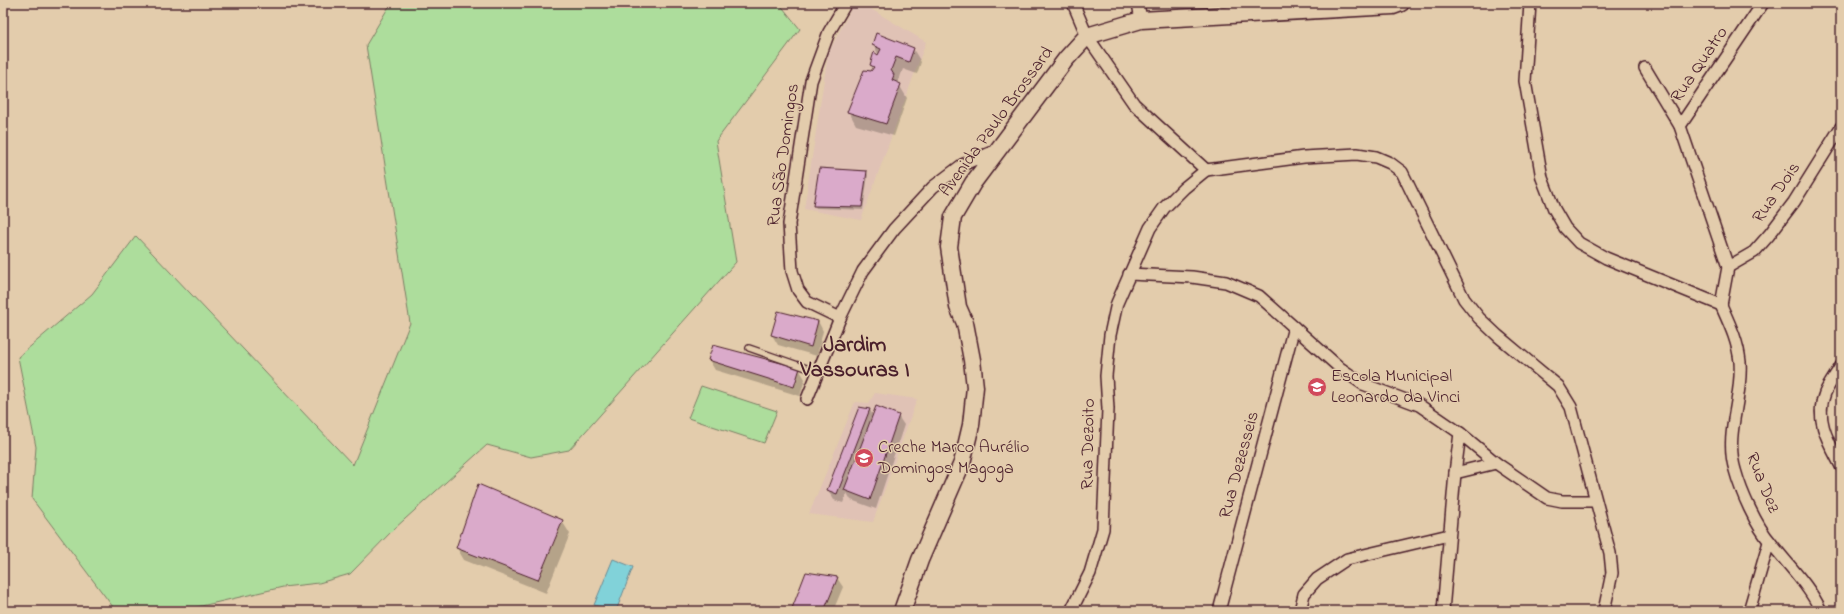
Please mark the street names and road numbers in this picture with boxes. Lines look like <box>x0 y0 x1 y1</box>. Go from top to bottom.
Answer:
street label: Rua Quatro <box>1665 22 1735 108</box>
street label: Avenida Paulo Brossard <box>934 42 1060 202</box>
street label: Rua São Domingos <box>761 82 808 228</box>
street label: Rua Dois <box>1746 157 1808 229</box>
street label: Rua Dezoito <box>1075 398 1103 490</box>
street label: Rua Dezesseis <box>1213 408 1267 522</box>
street label: Rua Dez <box>1738 449 1786 518</box>

